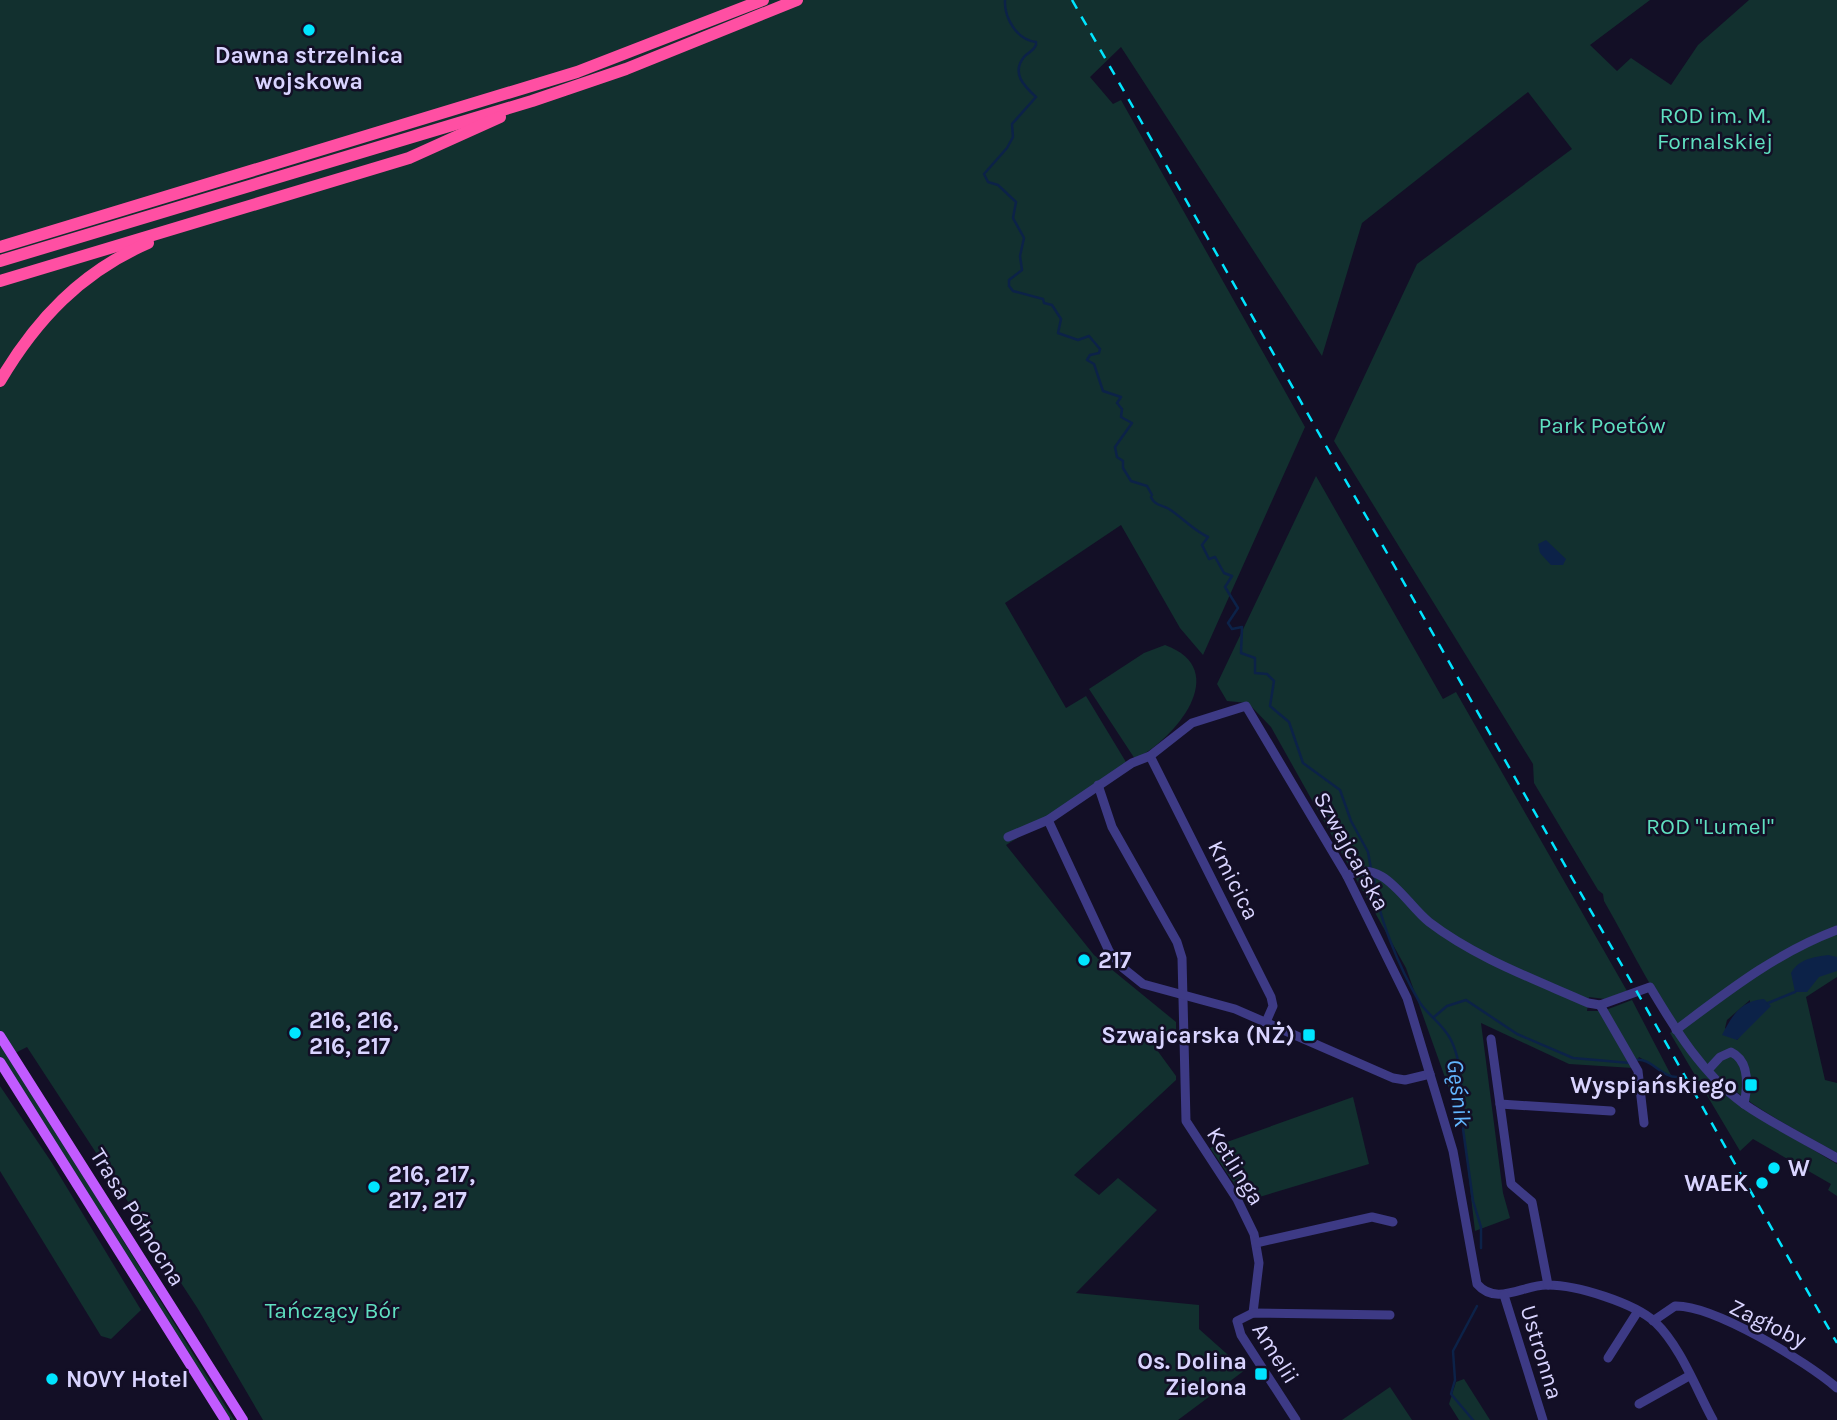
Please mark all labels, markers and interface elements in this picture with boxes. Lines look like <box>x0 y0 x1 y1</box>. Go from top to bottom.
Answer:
marker: Dawna strzelnica wojskowa <box>301 22 317 38</box>
place label: Dawna strzelnica wojskowa <box>215 42 403 95</box>
park label: ROD im. M. Fornalskiej <box>1657 102 1773 155</box>
park label: Park Poetów <box>1538 412 1666 439</box>
street label: Szwajcarska <box>1308 787 1395 915</box>
park label: ROD "Lumel" <box>1646 813 1774 840</box>
street label: Kmicica <box>1202 836 1265 924</box>
place label: 217 <box>1098 947 1132 974</box>
marker: 217 <box>1076 952 1092 968</box>
place label: 216, 216, 216, 217 <box>309 1007 399 1060</box>
place label: Szwajcarska (NŻ) <box>1101 1021 1295 1049</box>
marker: 216, 216, 216, 217 <box>287 1025 303 1041</box>
marker: Szwajcarska (NŻ) <box>1301 1027 1317 1043</box>
water label: Gęśnik <box>1441 1058 1477 1129</box>
place label: Wyspiańskiego <box>1570 1072 1737 1099</box>
marker: Wyspiańskiego <box>1743 1077 1759 1093</box>
street label: Ketlinga <box>1201 1122 1270 1210</box>
street label: Trasa Północna <box>84 1143 191 1291</box>
place label: W <box>1788 1155 1810 1182</box>
marker: W <box>1766 1160 1782 1176</box>
place label: 216, 217, 217, 217 <box>388 1161 475 1214</box>
place label: WAEK <box>1684 1170 1748 1197</box>
marker: WAEK <box>1754 1175 1770 1191</box>
marker: 216, 217, 217, 217 <box>366 1179 382 1195</box>
street label: Zagłoby <box>1725 1293 1811 1354</box>
park label: Tańczący Bór <box>265 1297 400 1324</box>
street label: Ustronna <box>1514 1302 1569 1403</box>
street label: Amelii <box>1246 1318 1305 1389</box>
place label: Os. Dolina Zielona <box>1137 1348 1247 1401</box>
place label: NOVY Hotel <box>66 1366 189 1393</box>
marker: Os. Dolina Zielona <box>1253 1366 1269 1382</box>
marker: NOVY Hotel <box>44 1371 60 1387</box>

